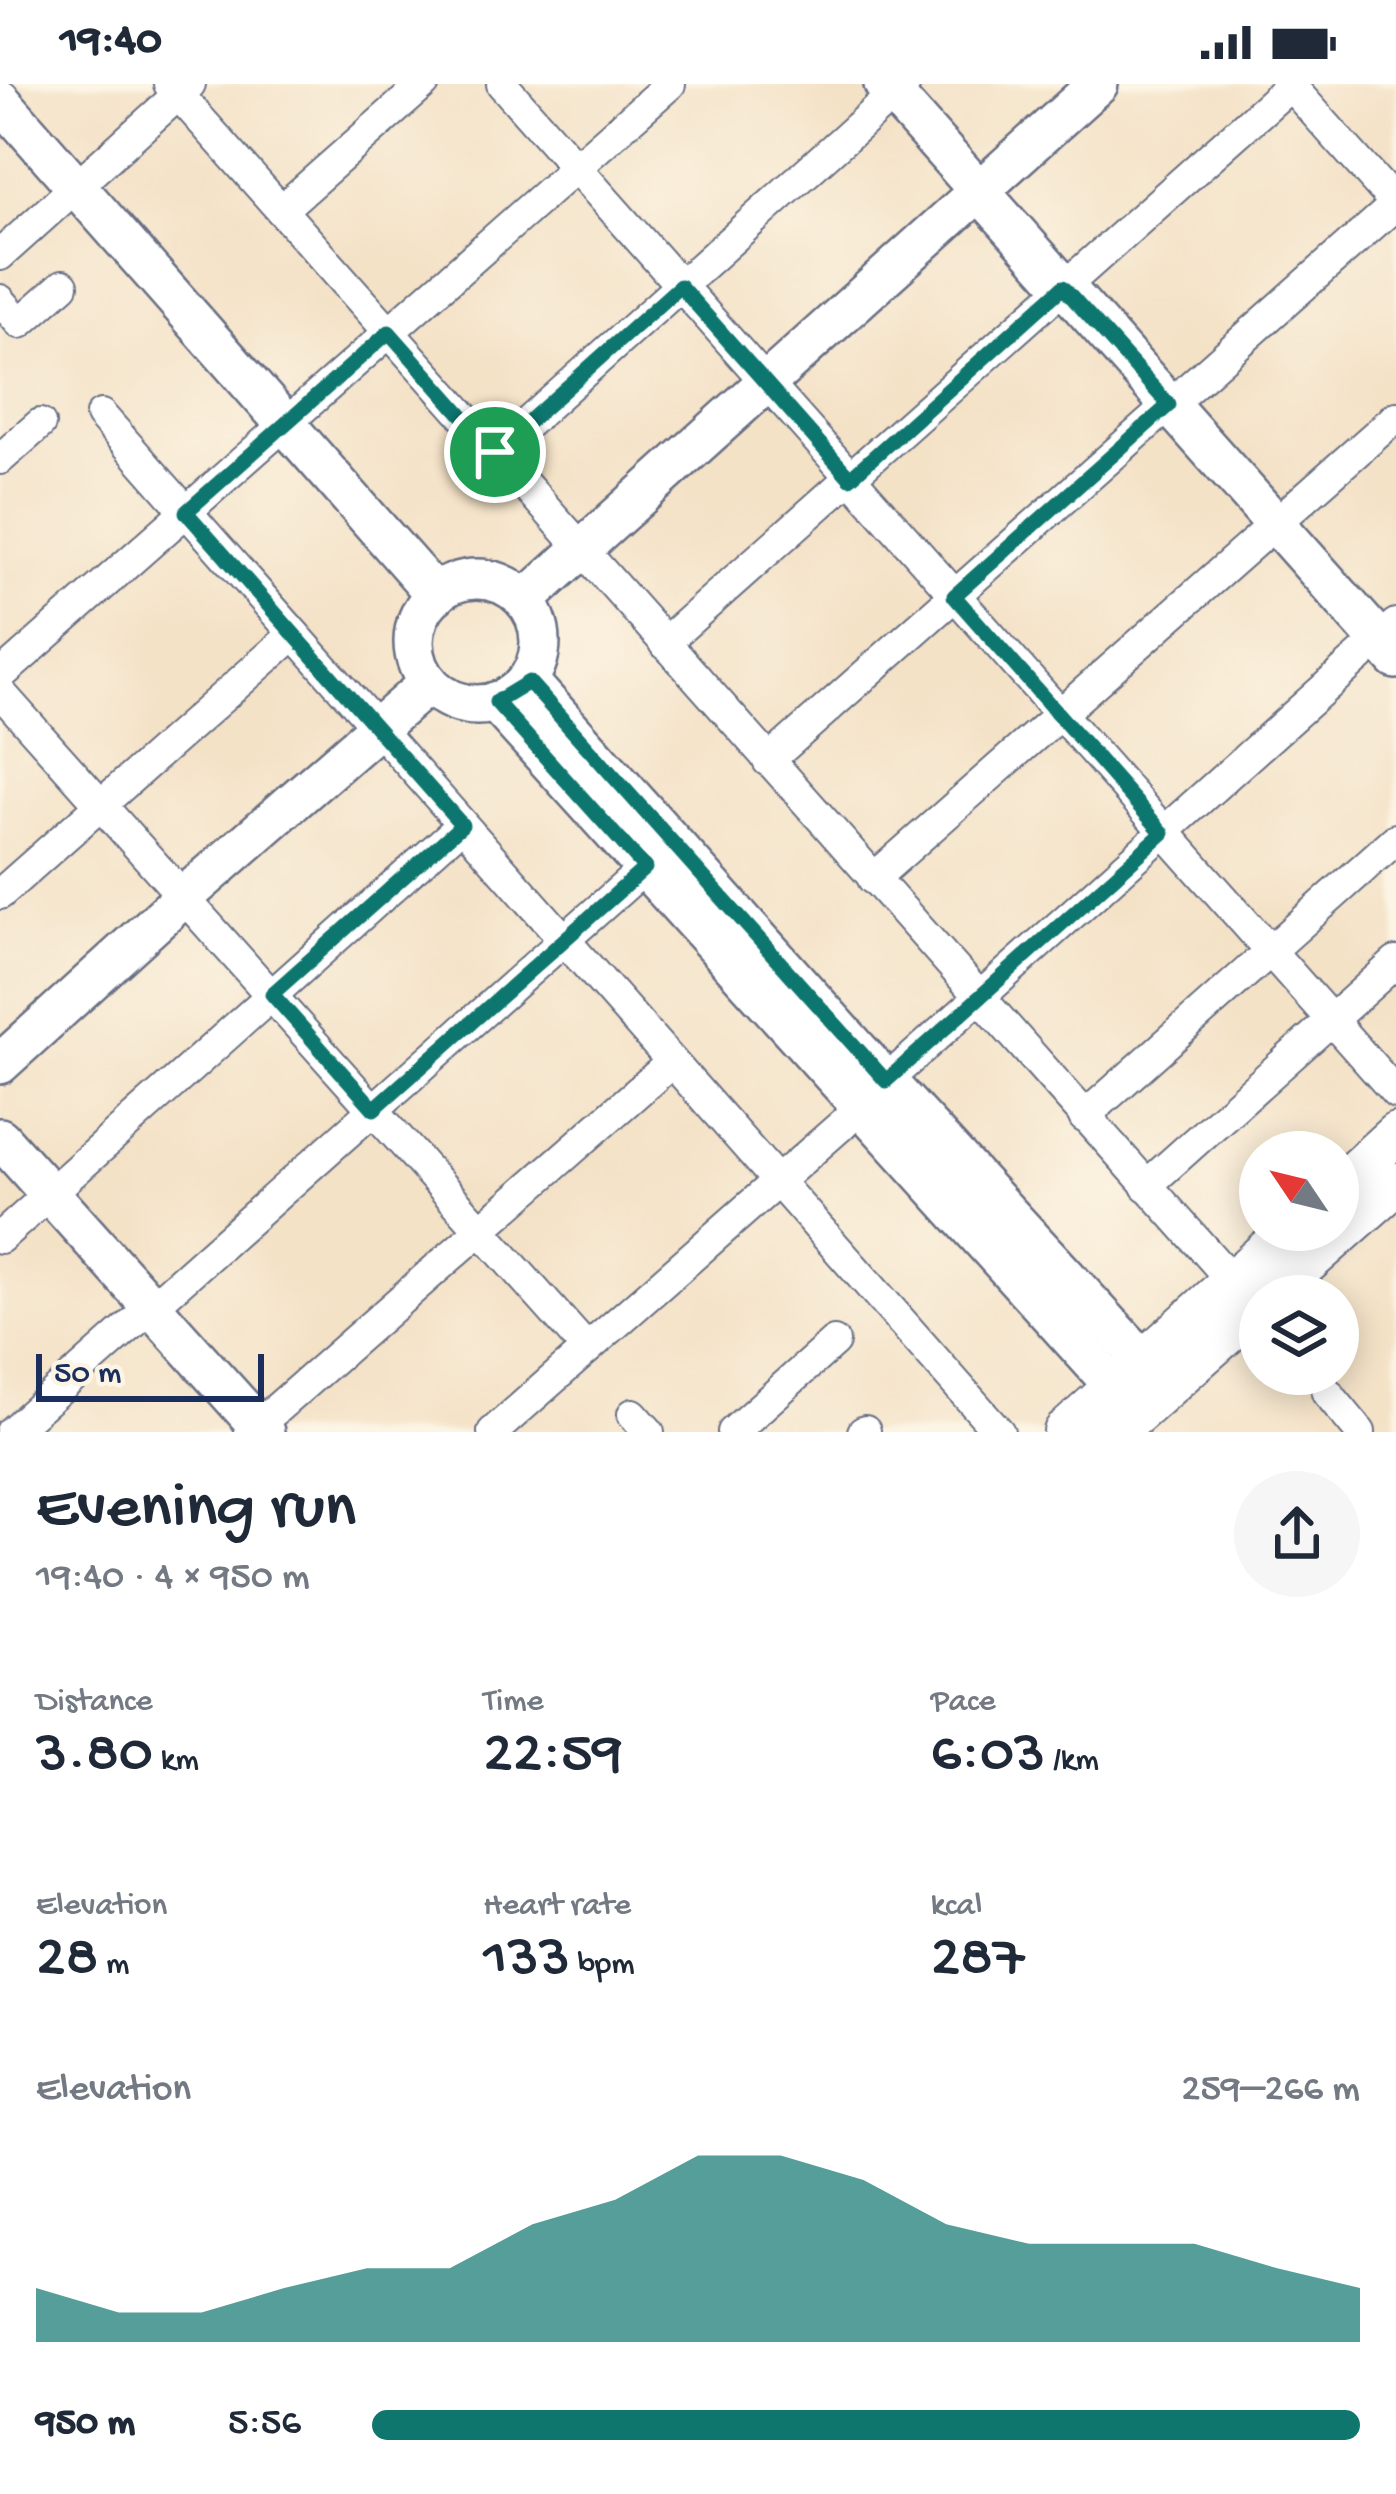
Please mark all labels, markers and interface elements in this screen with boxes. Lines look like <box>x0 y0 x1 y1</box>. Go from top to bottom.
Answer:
text: 19:40 <box>60 16 162 69</box>
pin <box>444 401 546 503</box>
icon: arrive <box>462 419 528 485</box>
north arrow <box>1239 1131 1359 1251</box>
map controls <box>1239 1131 1359 1395</box>
button: layers <box>1239 1275 1359 1395</box>
scale bar <box>36 1348 264 1401</box>
text: 50 m <box>54 1356 121 1394</box>
button: share <box>1234 1471 1360 1597</box>
text: Evening run <box>36 1472 356 1550</box>
text: 19:40 · 4 × 950 m <box>36 1556 310 1602</box>
text: Distance <box>36 1684 153 1722</box>
text: Time <box>483 1684 544 1722</box>
text: Pace <box>931 1684 995 1722</box>
text: 3.80 <box>36 1722 153 1792</box>
text: 22:59 <box>483 1722 623 1792</box>
text: 6:03 <box>931 1722 1045 1792</box>
text: km <box>153 1743 199 1781</box>
text: /km <box>1045 1743 1099 1781</box>
text: Elevation <box>36 1888 167 1926</box>
text: Heart rate <box>483 1888 631 1926</box>
text: kcal <box>931 1888 982 1926</box>
text: 28 <box>36 1926 98 1996</box>
text: 133 <box>483 1926 570 1996</box>
text: 287 <box>931 1926 1024 1996</box>
text: m <box>98 1947 130 1985</box>
text: bpm <box>570 1947 635 1985</box>
text: Elevation <box>36 2068 191 2114</box>
text: 259–266 m <box>1181 2068 1360 2114</box>
text: 950 m <box>36 2402 135 2448</box>
text: 5:56 <box>228 2402 301 2448</box>

